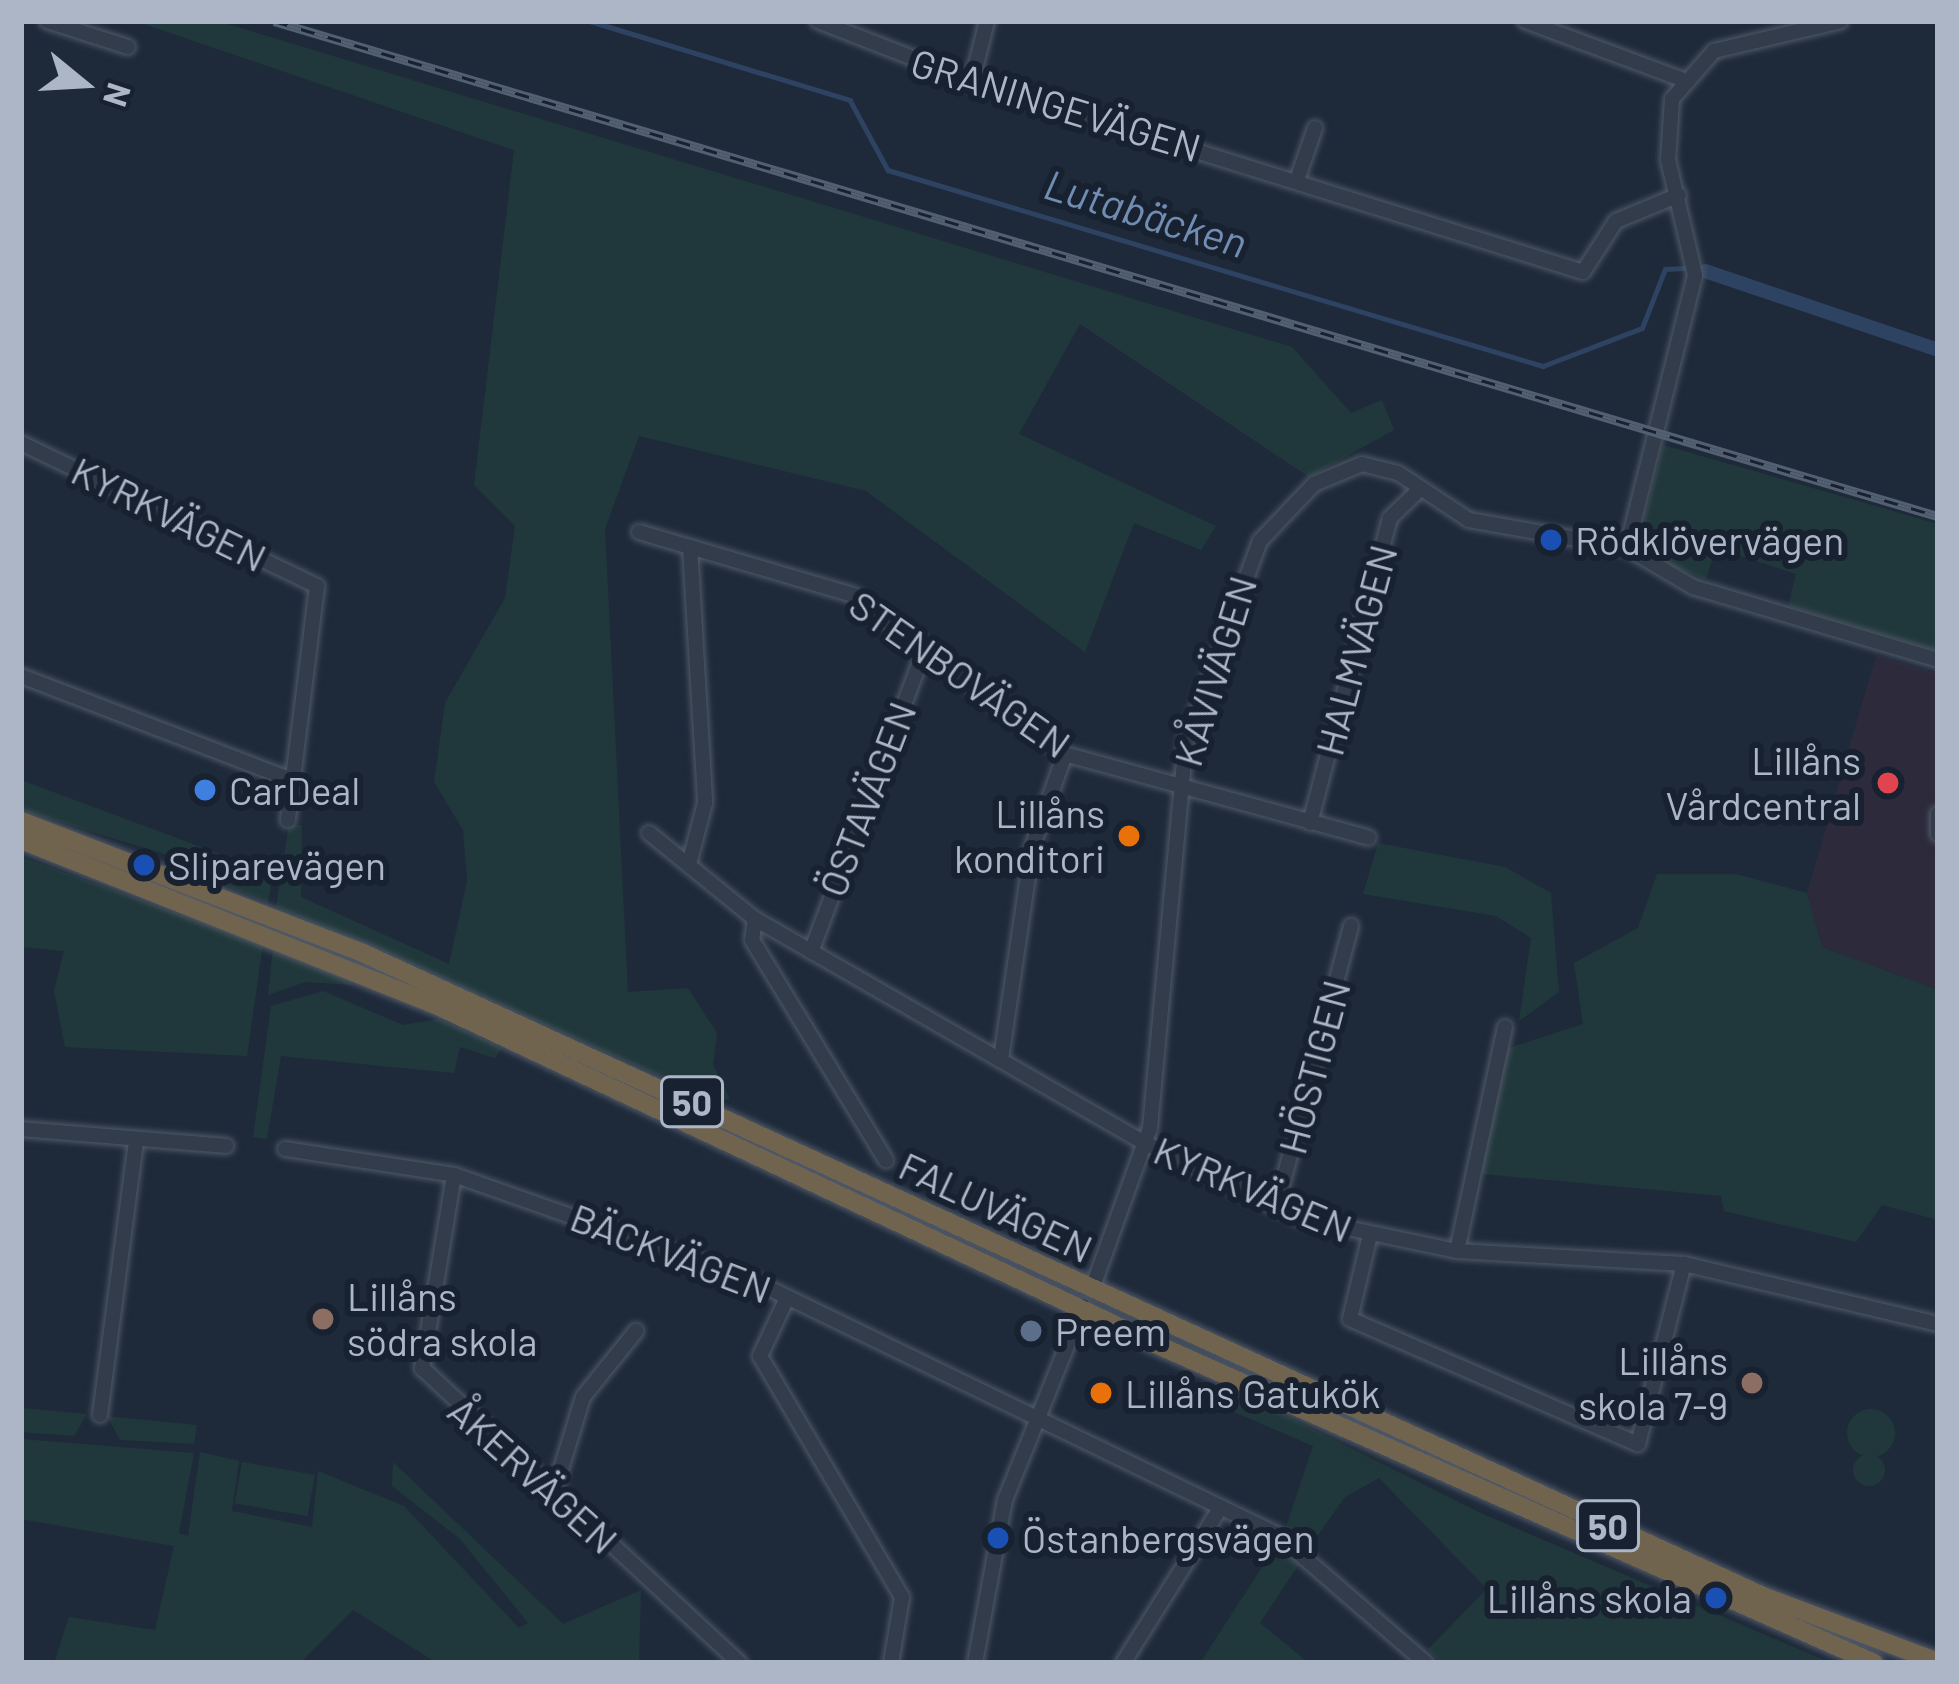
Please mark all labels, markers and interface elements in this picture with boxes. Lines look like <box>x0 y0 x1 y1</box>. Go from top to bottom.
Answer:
north arrow <box>24 24 144 144</box>
street label: GRANINGEVÄGEN <box>906 39 1206 171</box>
text: N <box>96 78 141 112</box>
water label: Lutabäcken <box>1039 157 1253 267</box>
street label: KYRKVÄGEN <box>64 447 274 581</box>
place label: Rödklövervägen <box>1575 517 1844 563</box>
marker: Rödklövervägen <box>1538 527 1564 553</box>
street label: HALMVÄGEN <box>1305 540 1407 760</box>
street label: KÅVIVÄGEN <box>1164 570 1266 772</box>
street label: STENBOVÄGEN <box>841 581 1079 767</box>
street label: ÖSTAVÄGEN <box>809 695 925 903</box>
place label: Lillåns Vårdcentral <box>1666 738 1861 829</box>
place label: CarDeal <box>229 767 360 813</box>
marker: Lillåns Vårdcentral <box>1872 767 1904 799</box>
marker: CarDeal <box>192 777 218 803</box>
place label: Lillåns konditori <box>954 791 1105 882</box>
marker: Lillåns konditori <box>1116 823 1142 849</box>
place label: Sliparevägen <box>168 842 386 888</box>
marker: Sliparevägen <box>131 852 157 878</box>
street label: HÖSTIGEN <box>1268 975 1360 1159</box>
road number: 50 <box>659 1072 725 1132</box>
street label: KYRKVÄGEN <box>1147 1126 1359 1252</box>
street label: FALUVÄGEN <box>892 1142 1100 1272</box>
street label: BÄCKVÄGEN <box>564 1193 778 1313</box>
place label: Lillåns södra skola <box>347 1274 538 1365</box>
marker: Lillåns södra skola <box>310 1306 336 1332</box>
place label: Preem <box>1055 1308 1166 1354</box>
marker: Preem <box>1018 1318 1044 1344</box>
place label: Lillåns skola 7-9 <box>1578 1338 1728 1429</box>
place label: Lillåns Gatukök <box>1125 1370 1380 1416</box>
marker: Lillåns skola 7-9 <box>1739 1370 1765 1396</box>
marker: Lillåns Gatukök <box>1088 1380 1114 1406</box>
street label: ÅKERVÄGEN <box>439 1387 627 1563</box>
road number: 50 <box>1575 1496 1641 1556</box>
place label: Östanbergsvägen <box>1022 1515 1314 1561</box>
marker: Östanbergsvägen <box>985 1525 1011 1551</box>
place label: Lillåns skola <box>1487 1575 1692 1621</box>
marker: Lillåns skola <box>1703 1585 1729 1611</box>

